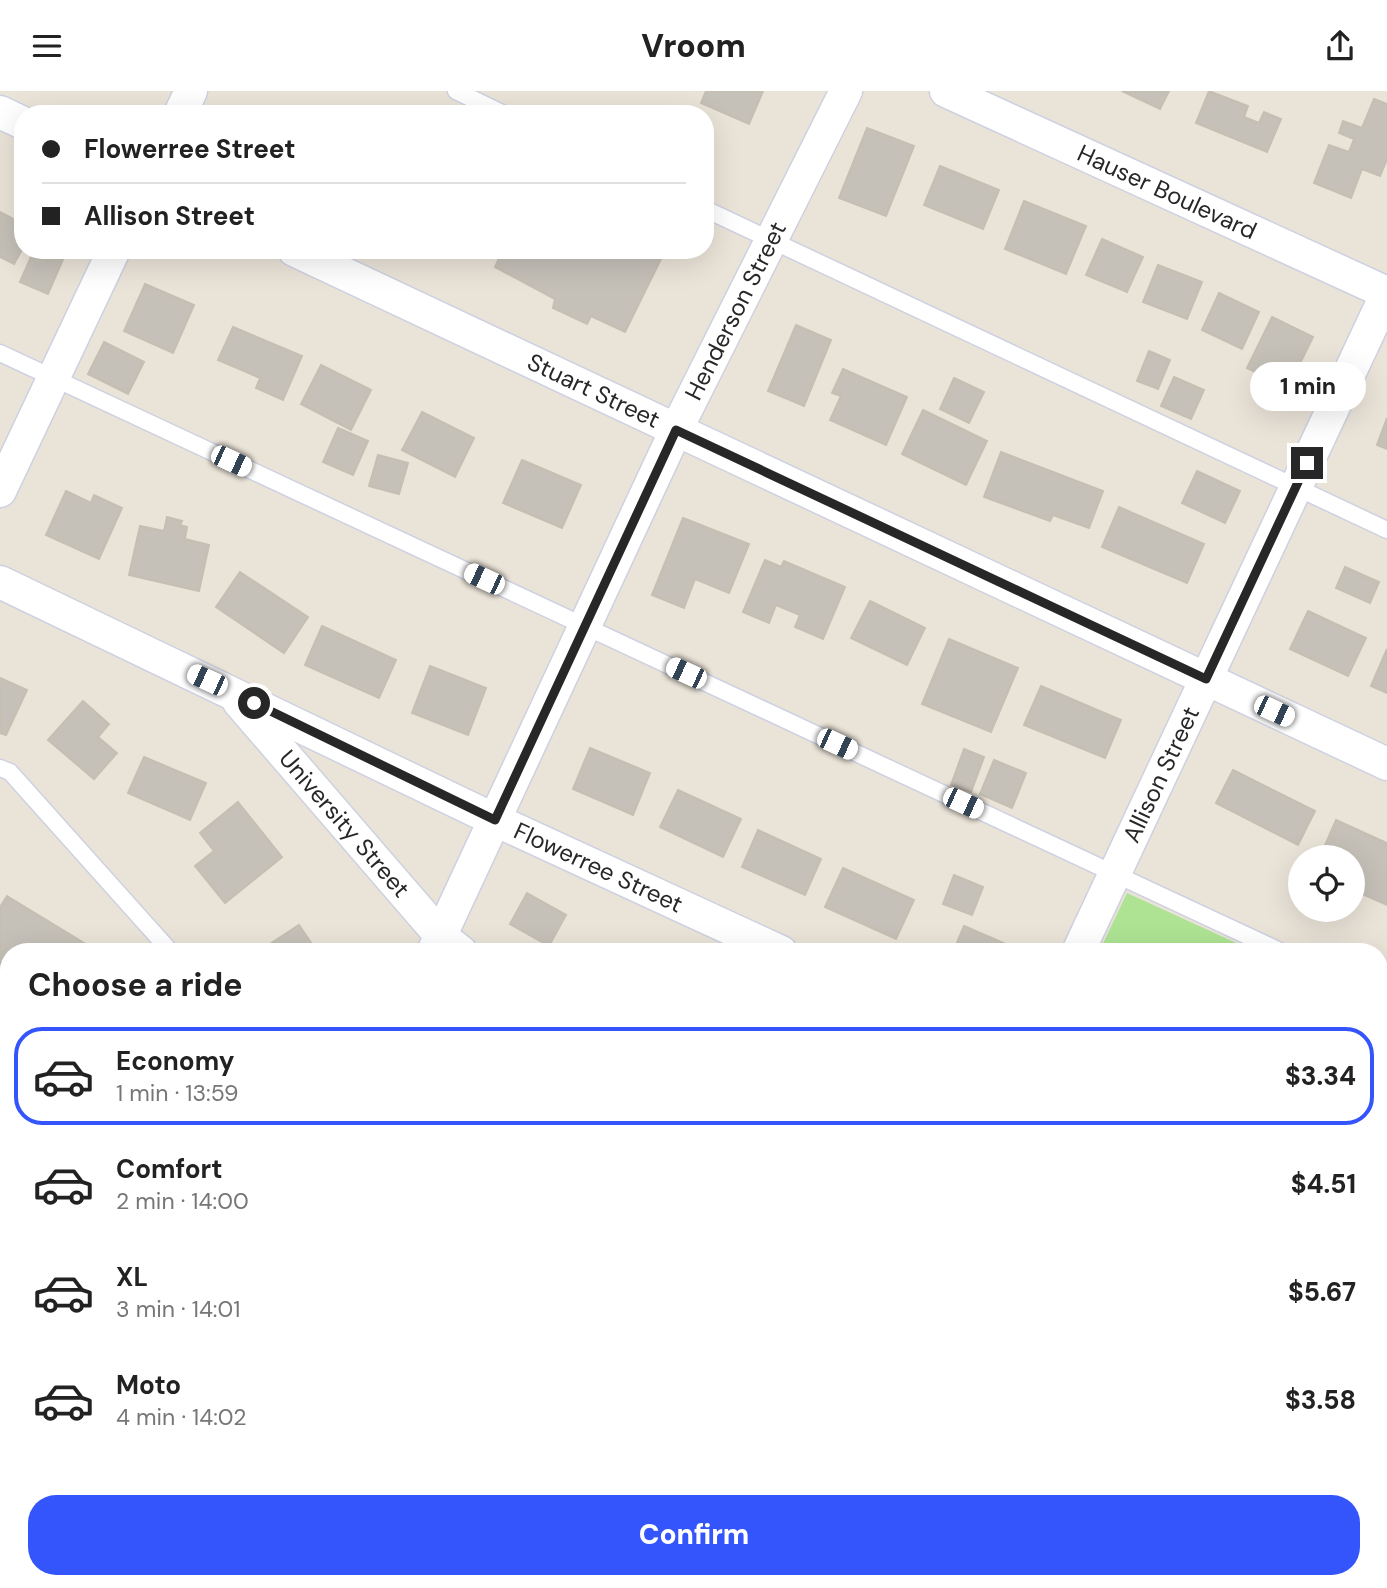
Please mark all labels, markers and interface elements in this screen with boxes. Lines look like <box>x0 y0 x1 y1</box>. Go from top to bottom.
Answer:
text: Vroom <box>641 25 746 67</box>
icon: menu <box>28 27 66 65</box>
icon: share <box>1321 27 1359 65</box>
text: Flowerree Street <box>84 132 296 166</box>
street label: Hauser Boulevard <box>1073 137 1262 246</box>
text: Allison Street <box>84 199 255 233</box>
street label: Henderson Street <box>677 216 793 405</box>
street label: Stuart Street <box>522 346 665 435</box>
callout: 1 min <box>1249 361 1365 411</box>
text: 1 min <box>1280 371 1336 401</box>
car <box>208 443 255 479</box>
route end <box>1291 447 1323 479</box>
car <box>461 561 508 597</box>
car <box>663 655 710 691</box>
car <box>184 662 231 698</box>
route start <box>238 687 270 719</box>
car <box>1251 693 1298 729</box>
street label: Allison Street <box>1116 701 1206 847</box>
car <box>814 726 861 762</box>
street label: University Street <box>272 743 417 904</box>
car <box>940 785 987 821</box>
street label: Flowerree Street <box>509 815 688 920</box>
map controls <box>1288 845 1365 922</box>
button: locate <box>1288 845 1365 922</box>
text: Choose a ride <box>28 964 243 1006</box>
text: Economy <box>116 1044 234 1078</box>
icon: car <box>32 1045 95 1108</box>
text: $3.34 <box>1285 1059 1356 1093</box>
text: 1 min · 13:59 <box>116 1078 239 1108</box>
text: Comfort <box>116 1152 222 1186</box>
icon: car <box>32 1153 95 1216</box>
text: $4.51 <box>1291 1167 1356 1201</box>
text: 2 min · 14:00 <box>116 1186 249 1216</box>
text: XL <box>116 1260 148 1294</box>
icon: car <box>32 1261 95 1324</box>
text: $5.67 <box>1288 1275 1356 1309</box>
text: 3 min · 14:01 <box>116 1294 240 1324</box>
text: Moto <box>116 1368 181 1402</box>
icon: car <box>32 1369 95 1432</box>
text: $3.58 <box>1285 1383 1356 1417</box>
text: 4 min · 14:02 <box>116 1402 247 1432</box>
button: Confirm <box>28 1495 1360 1575</box>

